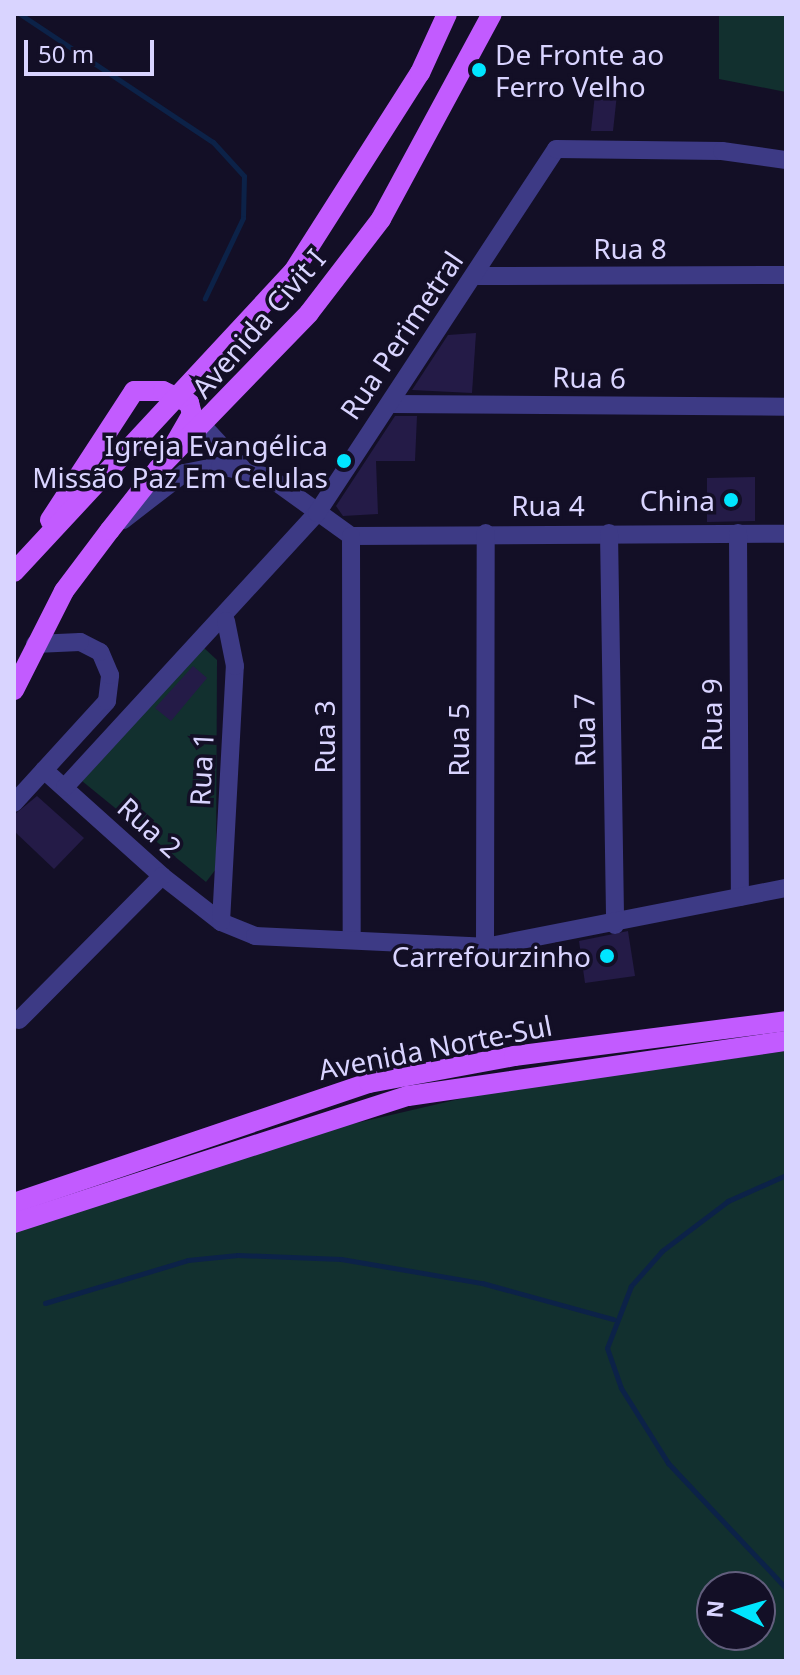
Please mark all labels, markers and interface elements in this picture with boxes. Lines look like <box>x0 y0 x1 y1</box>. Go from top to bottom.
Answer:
scale bar <box>28 24 158 74</box>
text: 50 m <box>38 37 94 70</box>
place label: De Fronte ao Ferro Velho <box>495 37 664 103</box>
marker: De Fronte ao Ferro Velho <box>470 61 488 79</box>
street label: Rua 8 <box>593 231 667 265</box>
street label: Avenida Civit I <box>184 242 332 404</box>
street label: Rua Perimetral <box>332 245 470 425</box>
street label: Rua 6 <box>552 360 626 394</box>
place label: Igreja Evangélica Missão Paz Em Celulas <box>32 428 328 494</box>
marker: Igreja Evangélica Missão Paz Em Celulas <box>335 452 353 470</box>
place label: China <box>640 483 715 517</box>
street label: Rua 4 <box>511 488 585 522</box>
marker: China <box>722 491 740 509</box>
street label: Rua 9 <box>694 678 728 752</box>
street label: Rua 7 <box>567 693 601 767</box>
street label: Rua 3 <box>307 700 341 774</box>
street label: Rua 5 <box>441 703 475 777</box>
street label: Rua 1 <box>182 731 220 807</box>
street label: Rua 2 <box>111 790 189 864</box>
place label: Carrefourzinho <box>392 939 591 973</box>
marker: Carrefourzinho <box>598 947 616 965</box>
street label: Avenida Norte-Sul <box>315 1008 555 1086</box>
north arrow <box>696 1571 776 1651</box>
text: N <box>698 1599 730 1619</box>

